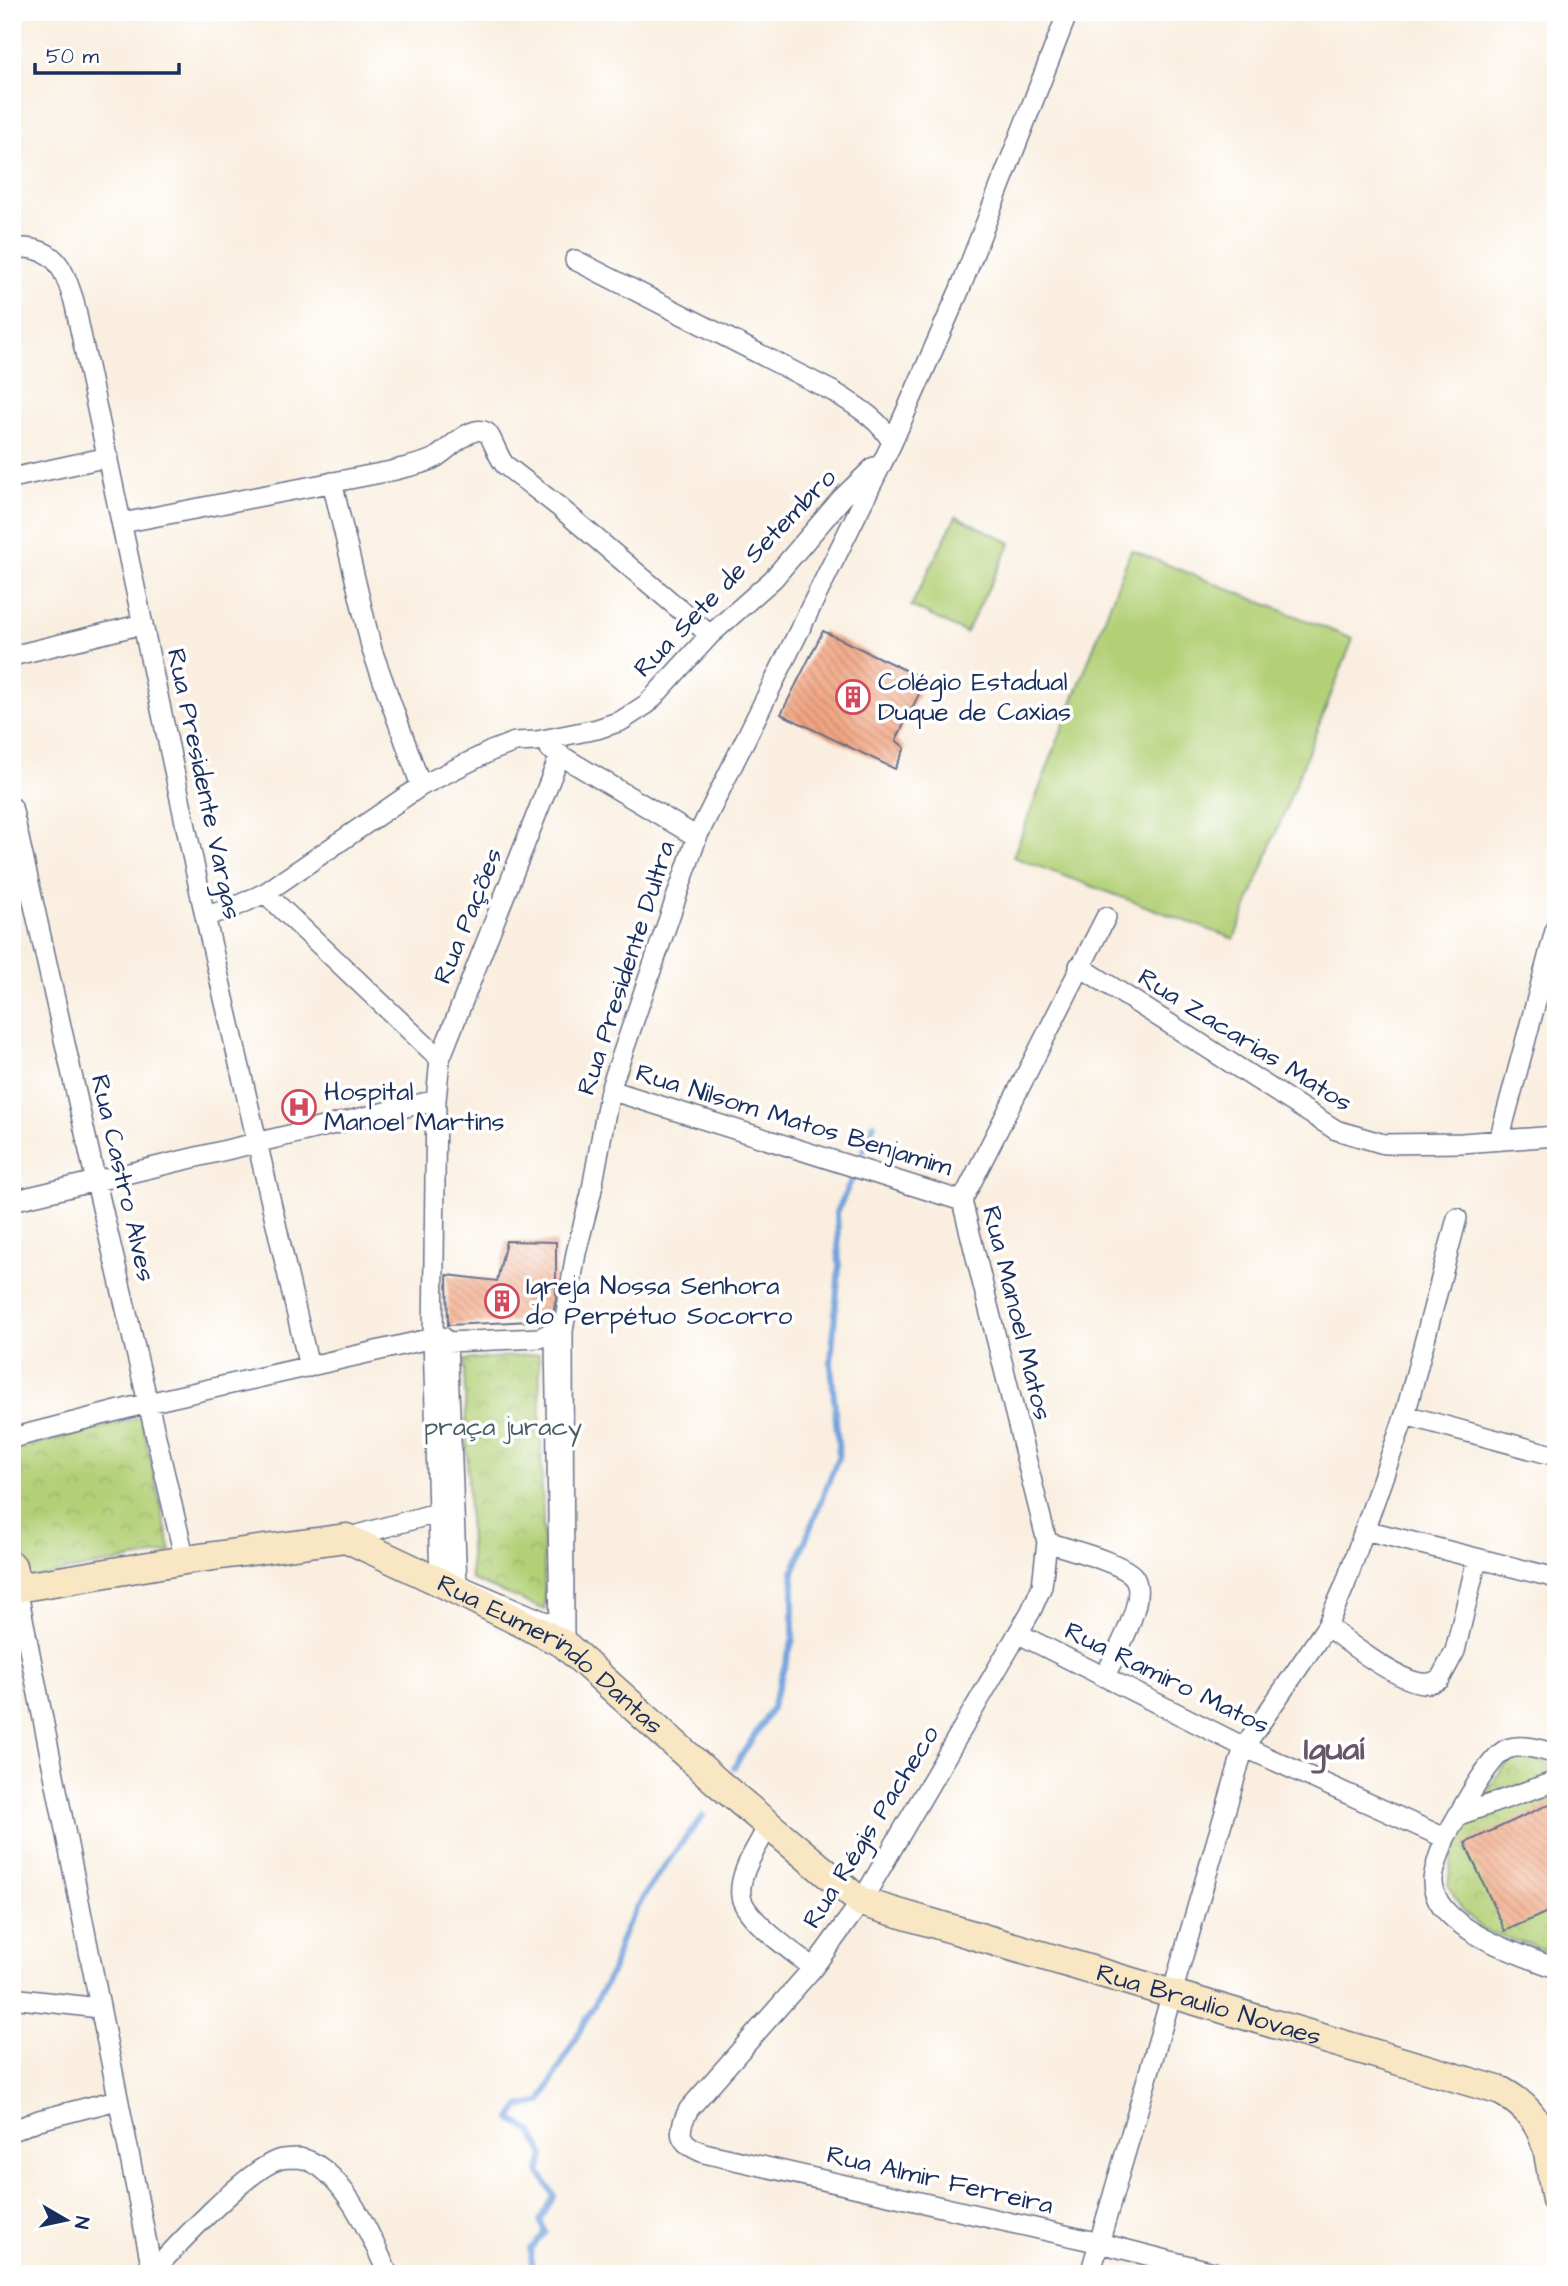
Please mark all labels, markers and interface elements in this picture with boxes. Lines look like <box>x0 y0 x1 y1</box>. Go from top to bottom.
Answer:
scale bar <box>35 32 178 76</box>
text: 50 m <box>46 42 100 71</box>
street label: Rua Sete de Setembro <box>625 460 845 686</box>
street label: Rua Presidente Vargas <box>156 645 250 923</box>
place label: Colégio Estadual Duque de Caxias <box>878 664 1071 730</box>
building icon: Colégio Estadual Duque de Caxias <box>834 678 872 716</box>
street label: Rua Presidente Dultra <box>568 836 684 1100</box>
street label: Rua Pações <box>424 843 512 989</box>
street label: Rua Zacarias Matos <box>1131 959 1359 1121</box>
street label: Rua Nilsom Matos Benjamim <box>631 1055 957 1186</box>
street label: Rua Castro Alves <box>82 1071 164 1285</box>
place label: Hospital Manoel Martins <box>324 1074 505 1140</box>
hospital icon: Hospital Manoel Martins <box>280 1088 318 1126</box>
street label: Rua Manoel Matos <box>973 1202 1061 1424</box>
place label: Igreja Nossa Senhora do Perpétuo Socorro <box>526 1268 793 1334</box>
building icon: Igreja Nossa Senhora do Perpétuo Socorro <box>483 1282 521 1320</box>
park label: praça juracy <box>424 1409 582 1447</box>
street label: Rua Eumerindo Dantas <box>431 1565 671 1743</box>
street label: Rua Ramiro Matos <box>1059 1613 1275 1743</box>
street label: Rua Régis Pacheco <box>794 1718 950 1936</box>
district label: Iguaí <box>1304 1726 1365 1774</box>
street label: Rua Braulio Novaes <box>1092 1955 1325 2055</box>
street label: Rua Almir Ferreira <box>823 2136 1057 2224</box>
north arrow <box>32 2184 102 2254</box>
text: N <box>67 2214 96 2231</box>

